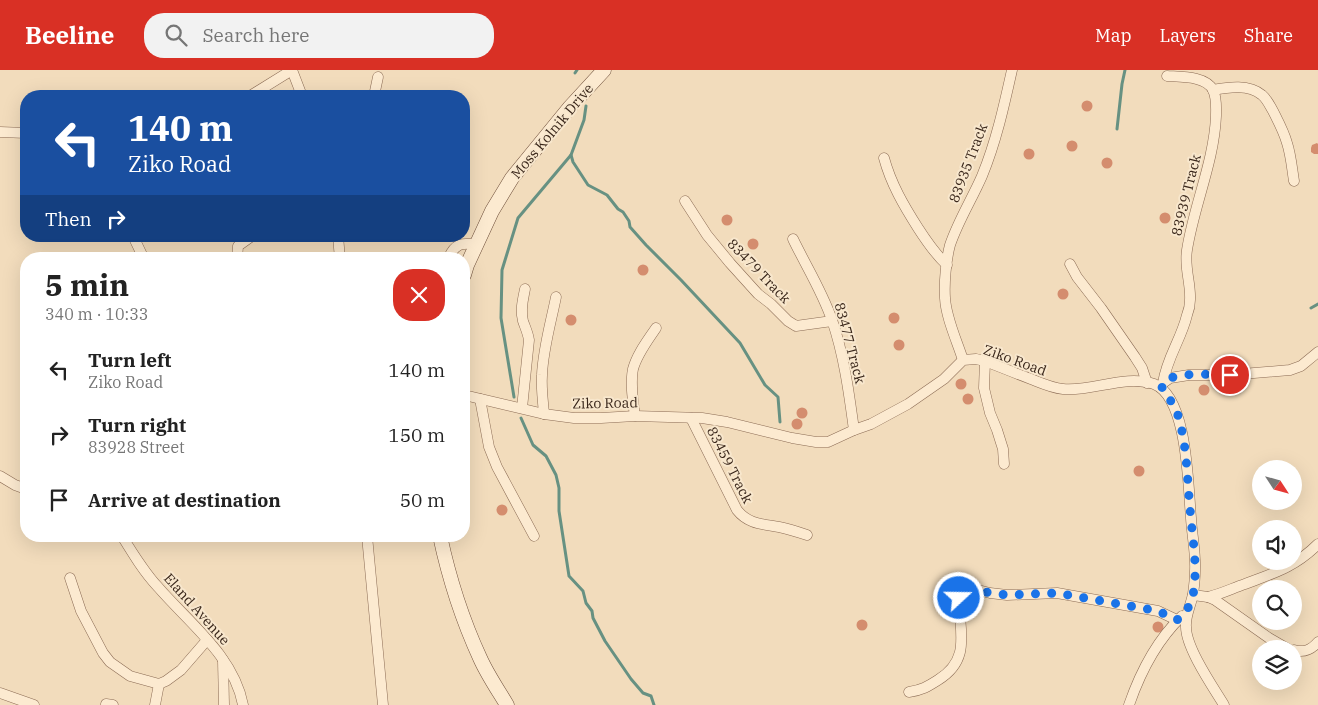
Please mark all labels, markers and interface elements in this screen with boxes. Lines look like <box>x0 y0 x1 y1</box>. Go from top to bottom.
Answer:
search box <box>144 13 494 58</box>
text: Beeline <box>25 19 114 51</box>
icon: search <box>162 21 190 49</box>
text: Search here <box>202 23 309 47</box>
text: Map <box>1095 24 1132 47</box>
text: Layers <box>1160 24 1216 47</box>
text: Share <box>1244 24 1293 47</box>
street label: Moss Kolnik Drive <box>507 80 597 182</box>
text: 140 m <box>128 105 233 151</box>
icon: left <box>45 110 110 175</box>
street label: 83935 Track <box>945 120 992 205</box>
text: Ziko Road <box>128 149 231 178</box>
street label: 83939 Track <box>1167 152 1205 238</box>
icon: right <box>102 205 130 233</box>
text: Then <box>45 207 92 231</box>
street label: 83479 Track <box>724 235 795 308</box>
text: 5 min <box>45 265 129 304</box>
button: close <box>393 269 445 321</box>
street label: 83477 Track <box>831 300 870 386</box>
text: 340 m · 10:33 <box>45 304 148 324</box>
street label: Ziko Road <box>981 340 1049 380</box>
text: Turn left <box>88 348 171 372</box>
pin <box>1209 354 1251 396</box>
icon: left <box>45 356 73 384</box>
text: 140 m <box>388 358 445 382</box>
icon: arrive <box>1216 361 1244 389</box>
text: Ziko Road <box>88 372 163 392</box>
street label: Ziko Road <box>572 393 639 413</box>
text: Turn right <box>88 413 186 437</box>
icon: right <box>45 421 73 449</box>
text: 150 m <box>388 423 445 447</box>
street label: 83459 Track <box>703 424 757 507</box>
text: 83928 Street <box>88 437 185 457</box>
north arrow <box>1252 460 1302 510</box>
map controls <box>1252 460 1302 690</box>
icon: arrive <box>45 486 73 514</box>
text: Arrive at destination <box>88 488 281 512</box>
text: 50 m <box>400 488 445 512</box>
button: sound <box>1252 520 1302 570</box>
street label: Eland Avenue <box>160 569 234 649</box>
position arrow <box>932 571 984 623</box>
button: search <box>1252 580 1302 630</box>
button: layers <box>1252 640 1302 690</box>

